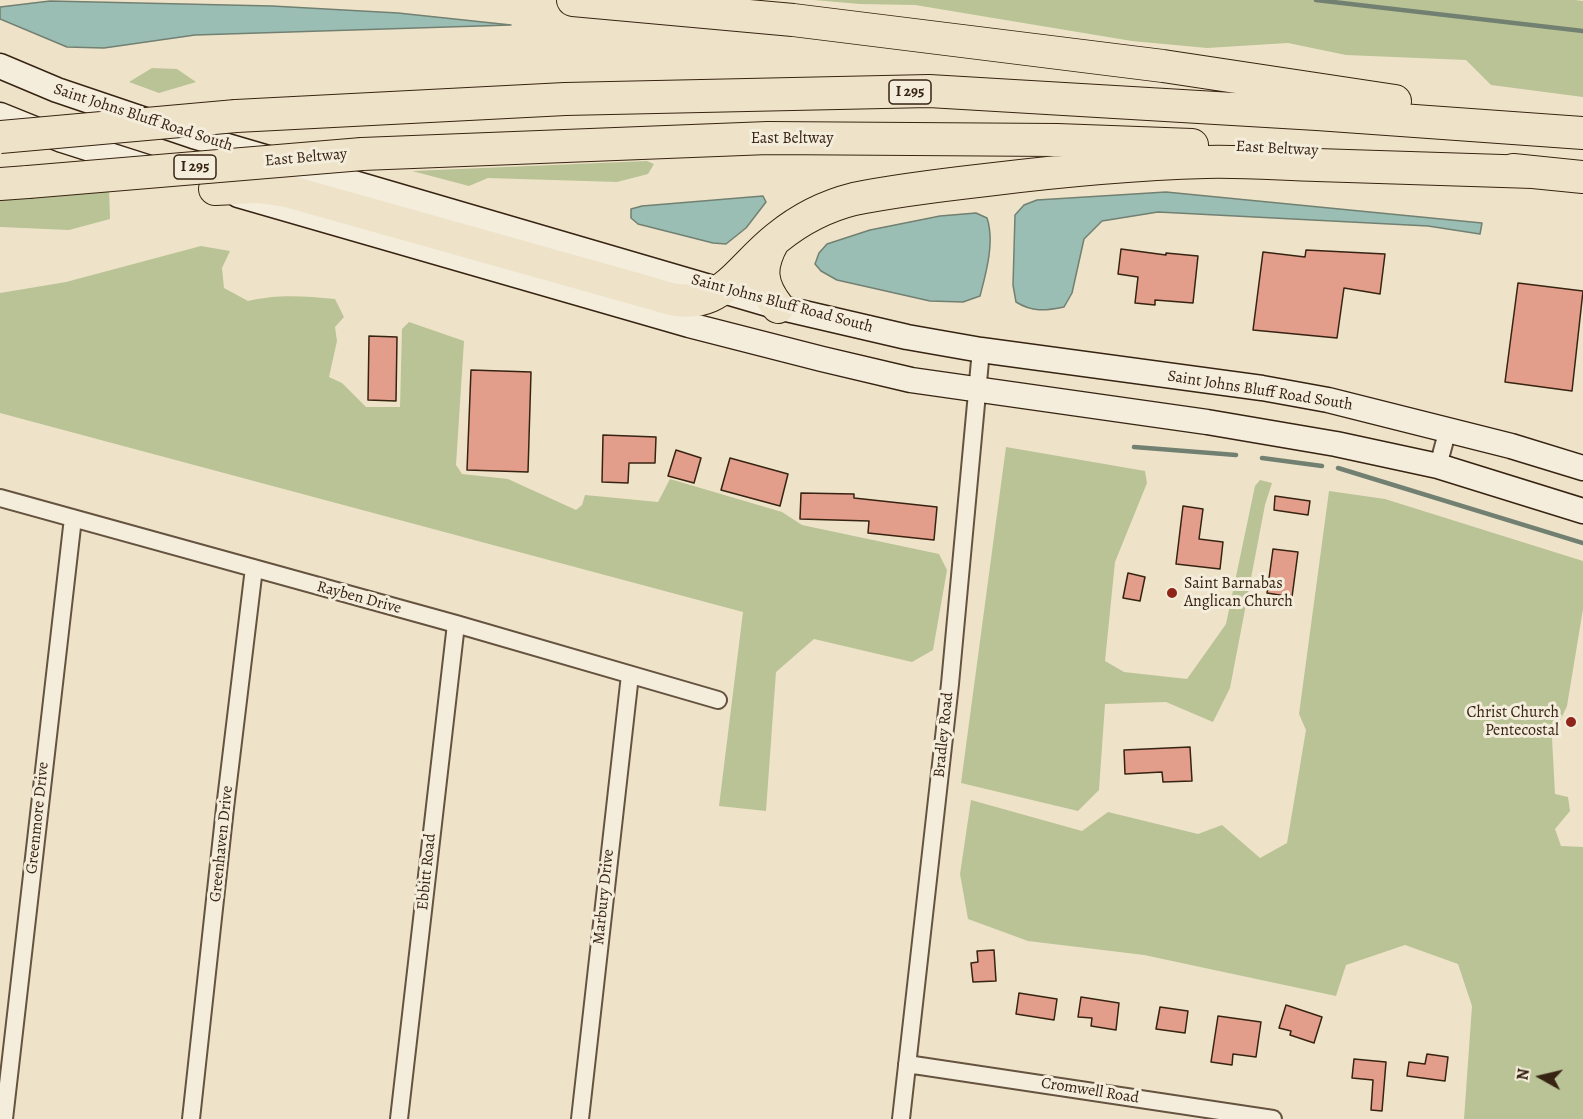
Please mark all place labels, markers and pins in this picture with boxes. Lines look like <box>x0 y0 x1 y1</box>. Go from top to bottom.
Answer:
place label: Saint Barnabas Anglican Church <box>1184 574 1293 612</box>
marker: Saint Barnabas Anglican Church <box>1165 586 1179 600</box>
place label: Christ Church Pentecostal <box>1466 703 1559 741</box>
marker: Christ Church Pentecostal <box>1564 715 1578 729</box>

